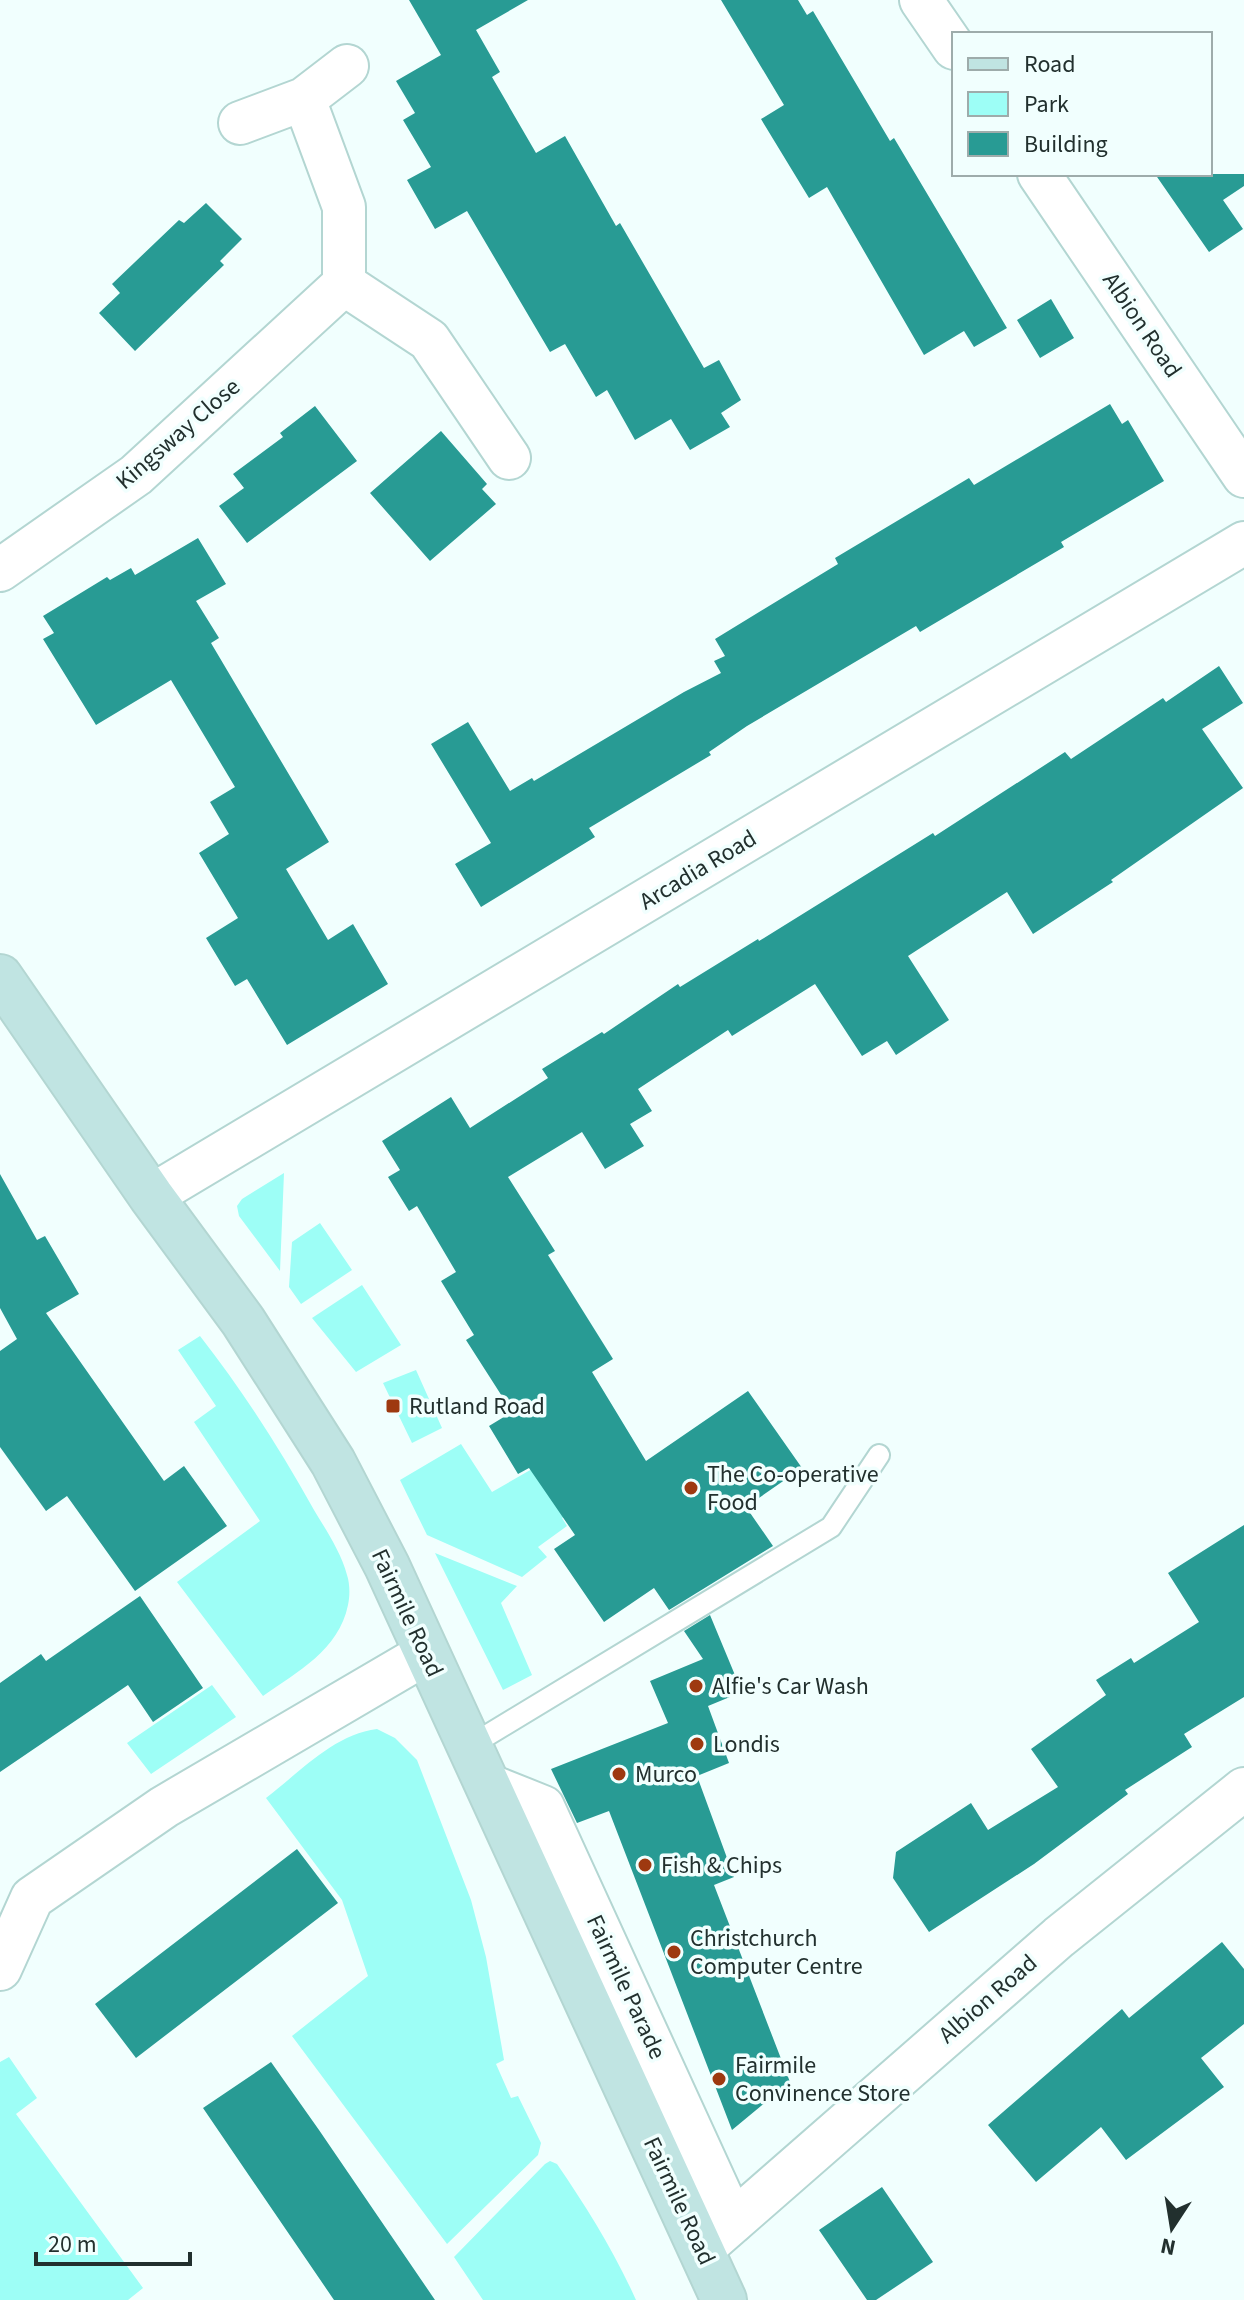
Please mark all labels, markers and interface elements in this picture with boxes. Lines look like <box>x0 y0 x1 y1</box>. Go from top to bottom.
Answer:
legend <box>952 32 1212 176</box>
text: Road <box>1024 47 1076 82</box>
text: Park <box>1024 87 1069 122</box>
text: Building <box>1024 127 1108 162</box>
street label: Albion Road <box>1094 265 1190 385</box>
street label: Kingsway Close <box>108 370 248 498</box>
street label: Arcadia Road <box>633 821 763 919</box>
place label: Rutland Road <box>409 1389 545 1424</box>
marker: Rutland Road <box>384 1397 402 1415</box>
place label: The Co-operative Food <box>707 1457 879 1520</box>
marker: The Co-operative Food <box>682 1479 700 1497</box>
street label: Fairmile Road <box>362 1543 452 1683</box>
place label: Alfie's Car Wash <box>712 1669 869 1704</box>
marker: Alfie's Car Wash <box>687 1677 705 1695</box>
place label: Londis <box>713 1727 780 1762</box>
marker: Londis <box>688 1735 706 1753</box>
place label: Murco <box>635 1757 697 1792</box>
marker: Murco <box>610 1765 628 1783</box>
place label: Fish & Chips <box>661 1848 782 1883</box>
marker: Fish & Chips <box>636 1856 654 1874</box>
street label: Fairmile Parade <box>577 1909 675 2065</box>
place label: Christchurch Computer Centre <box>690 1921 863 1984</box>
marker: Christchurch Computer Centre <box>665 1943 683 1961</box>
street label: Albion Road <box>931 1946 1045 2052</box>
place label: Fairmile Convinence Store <box>735 2048 910 2111</box>
marker: Fairmile Convinence Store <box>710 2070 728 2088</box>
street label: Fairmile Road <box>634 2131 724 2271</box>
north arrow <box>1132 2188 1212 2268</box>
scale bar <box>36 2216 190 2266</box>
text: 20 m <box>48 2227 97 2262</box>
text: N <box>1158 2229 1179 2264</box>

